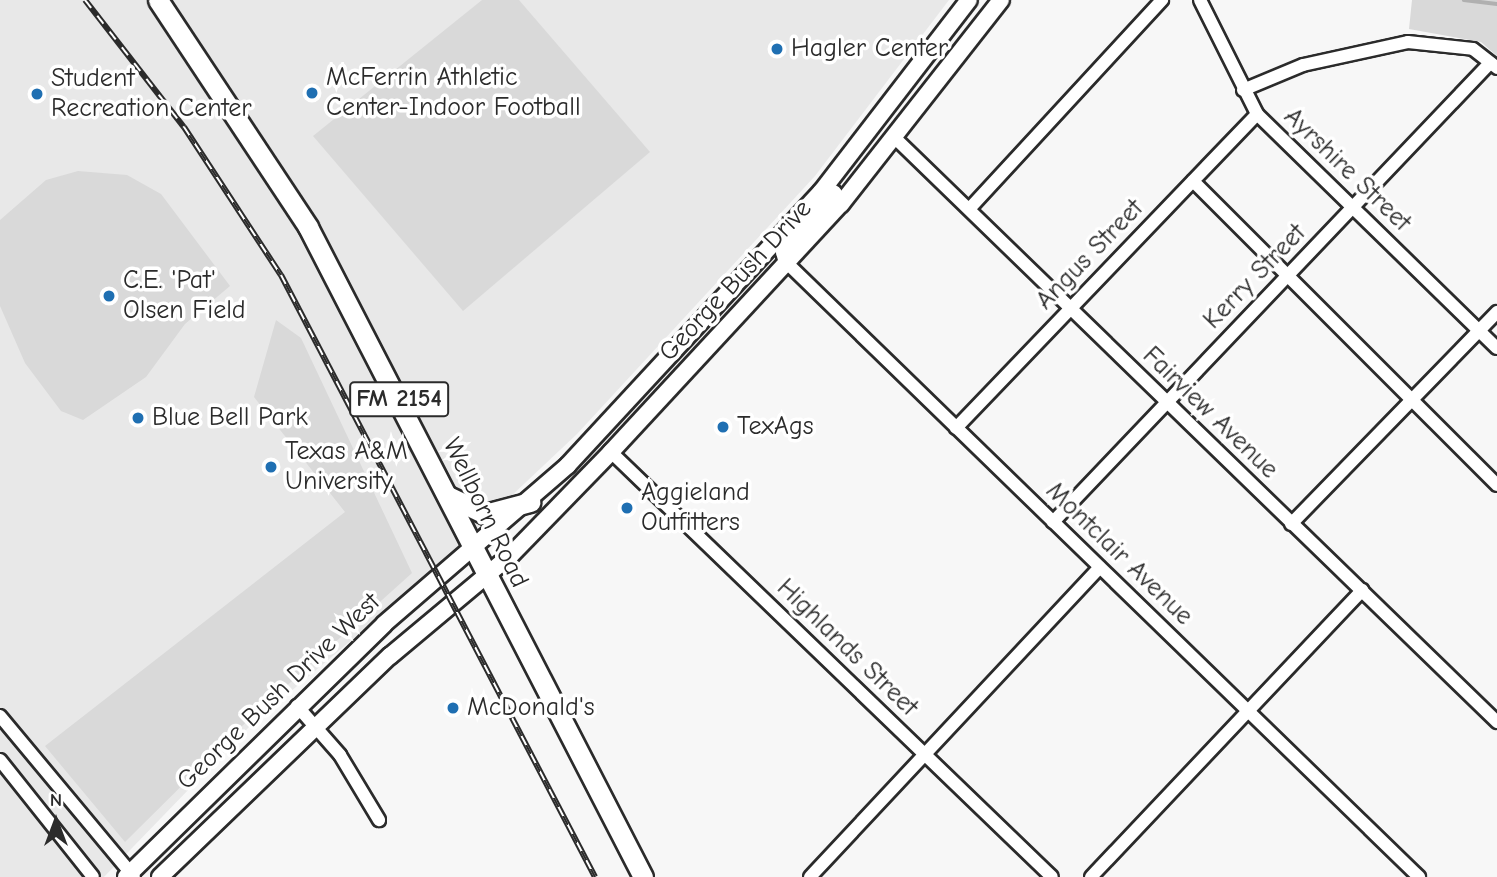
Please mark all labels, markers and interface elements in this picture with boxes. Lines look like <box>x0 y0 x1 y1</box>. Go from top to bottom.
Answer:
place label: Hagler Center <box>791 33 948 65</box>
marker: Hagler Center <box>769 41 785 57</box>
place label: McFerrin Athletic Center-Indoor Football <box>326 62 581 124</box>
place label: Student Recreation Center <box>51 63 252 124</box>
marker: McFerrin Athletic Center-Indoor Football <box>304 85 320 101</box>
marker: Student Recreation Center <box>29 86 45 102</box>
street label: Ayrshire Street <box>1277 102 1417 238</box>
street label: Angus Street <box>1030 193 1150 317</box>
street label: George Bush Drive <box>653 194 819 368</box>
street label: Kerry Street <box>1197 218 1313 336</box>
place label: C.E. 'Pat' Olsen Field <box>123 265 246 326</box>
marker: C.E. 'Pat' Olsen Field <box>101 288 117 304</box>
street label: Fairview Avenue <box>1136 341 1284 485</box>
road number: FM 2154 <box>348 378 450 420</box>
place label: Blue Bell Park <box>152 402 308 434</box>
marker: Blue Bell Park <box>130 410 146 426</box>
place label: TexAgs <box>737 411 814 443</box>
marker: TexAgs <box>715 419 731 435</box>
street label: Wellborn Road <box>435 433 535 593</box>
place label: Texas A&M University <box>285 436 408 498</box>
marker: Texas A&M University <box>263 459 279 475</box>
street label: Montclair Avenue <box>1039 476 1199 632</box>
place label: Aggieland Outfitters <box>641 477 750 538</box>
marker: Aggieland Outfitters <box>619 500 635 516</box>
street label: Highlands Street <box>770 573 924 723</box>
street label: George Bush Drive West <box>171 587 387 797</box>
place label: McDonald's <box>467 692 595 724</box>
marker: McDonald's <box>445 700 461 716</box>
north arrow <box>21 786 91 856</box>
text: N <box>50 789 62 811</box>

